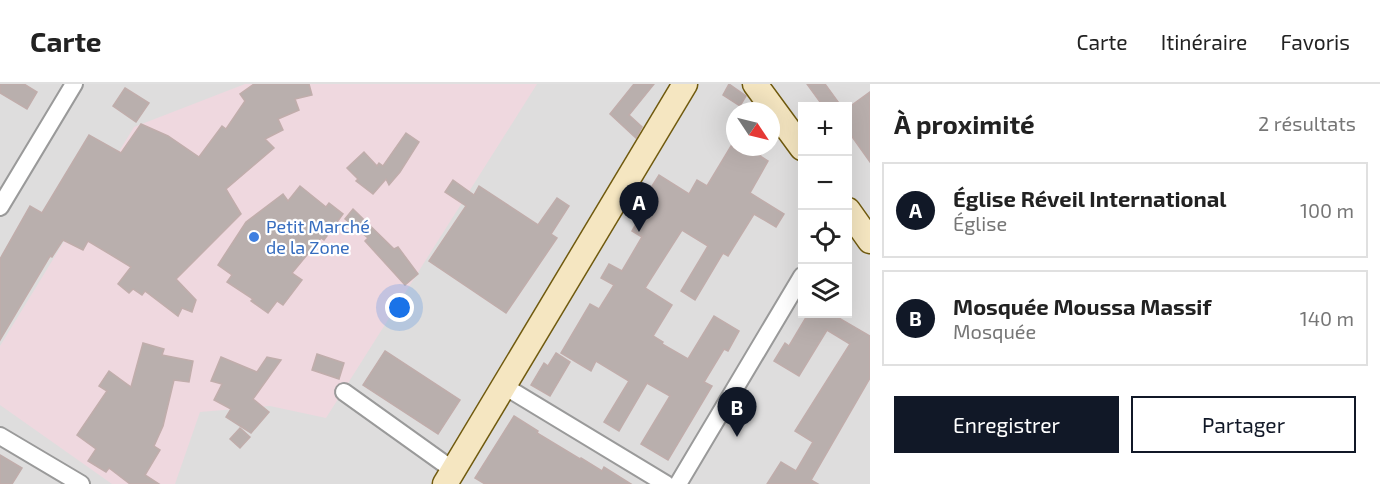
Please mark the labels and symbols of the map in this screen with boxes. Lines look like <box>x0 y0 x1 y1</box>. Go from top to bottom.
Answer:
north arrow <box>726 102 780 156</box>
pin: A <box>620 182 658 232</box>
place label: Petit Marché de la Zone <box>266 215 370 258</box>
marker: Petit Marché de la Zone <box>247 230 261 244</box>
your location <box>385 293 414 322</box>
pin: B <box>718 388 756 437</box>

